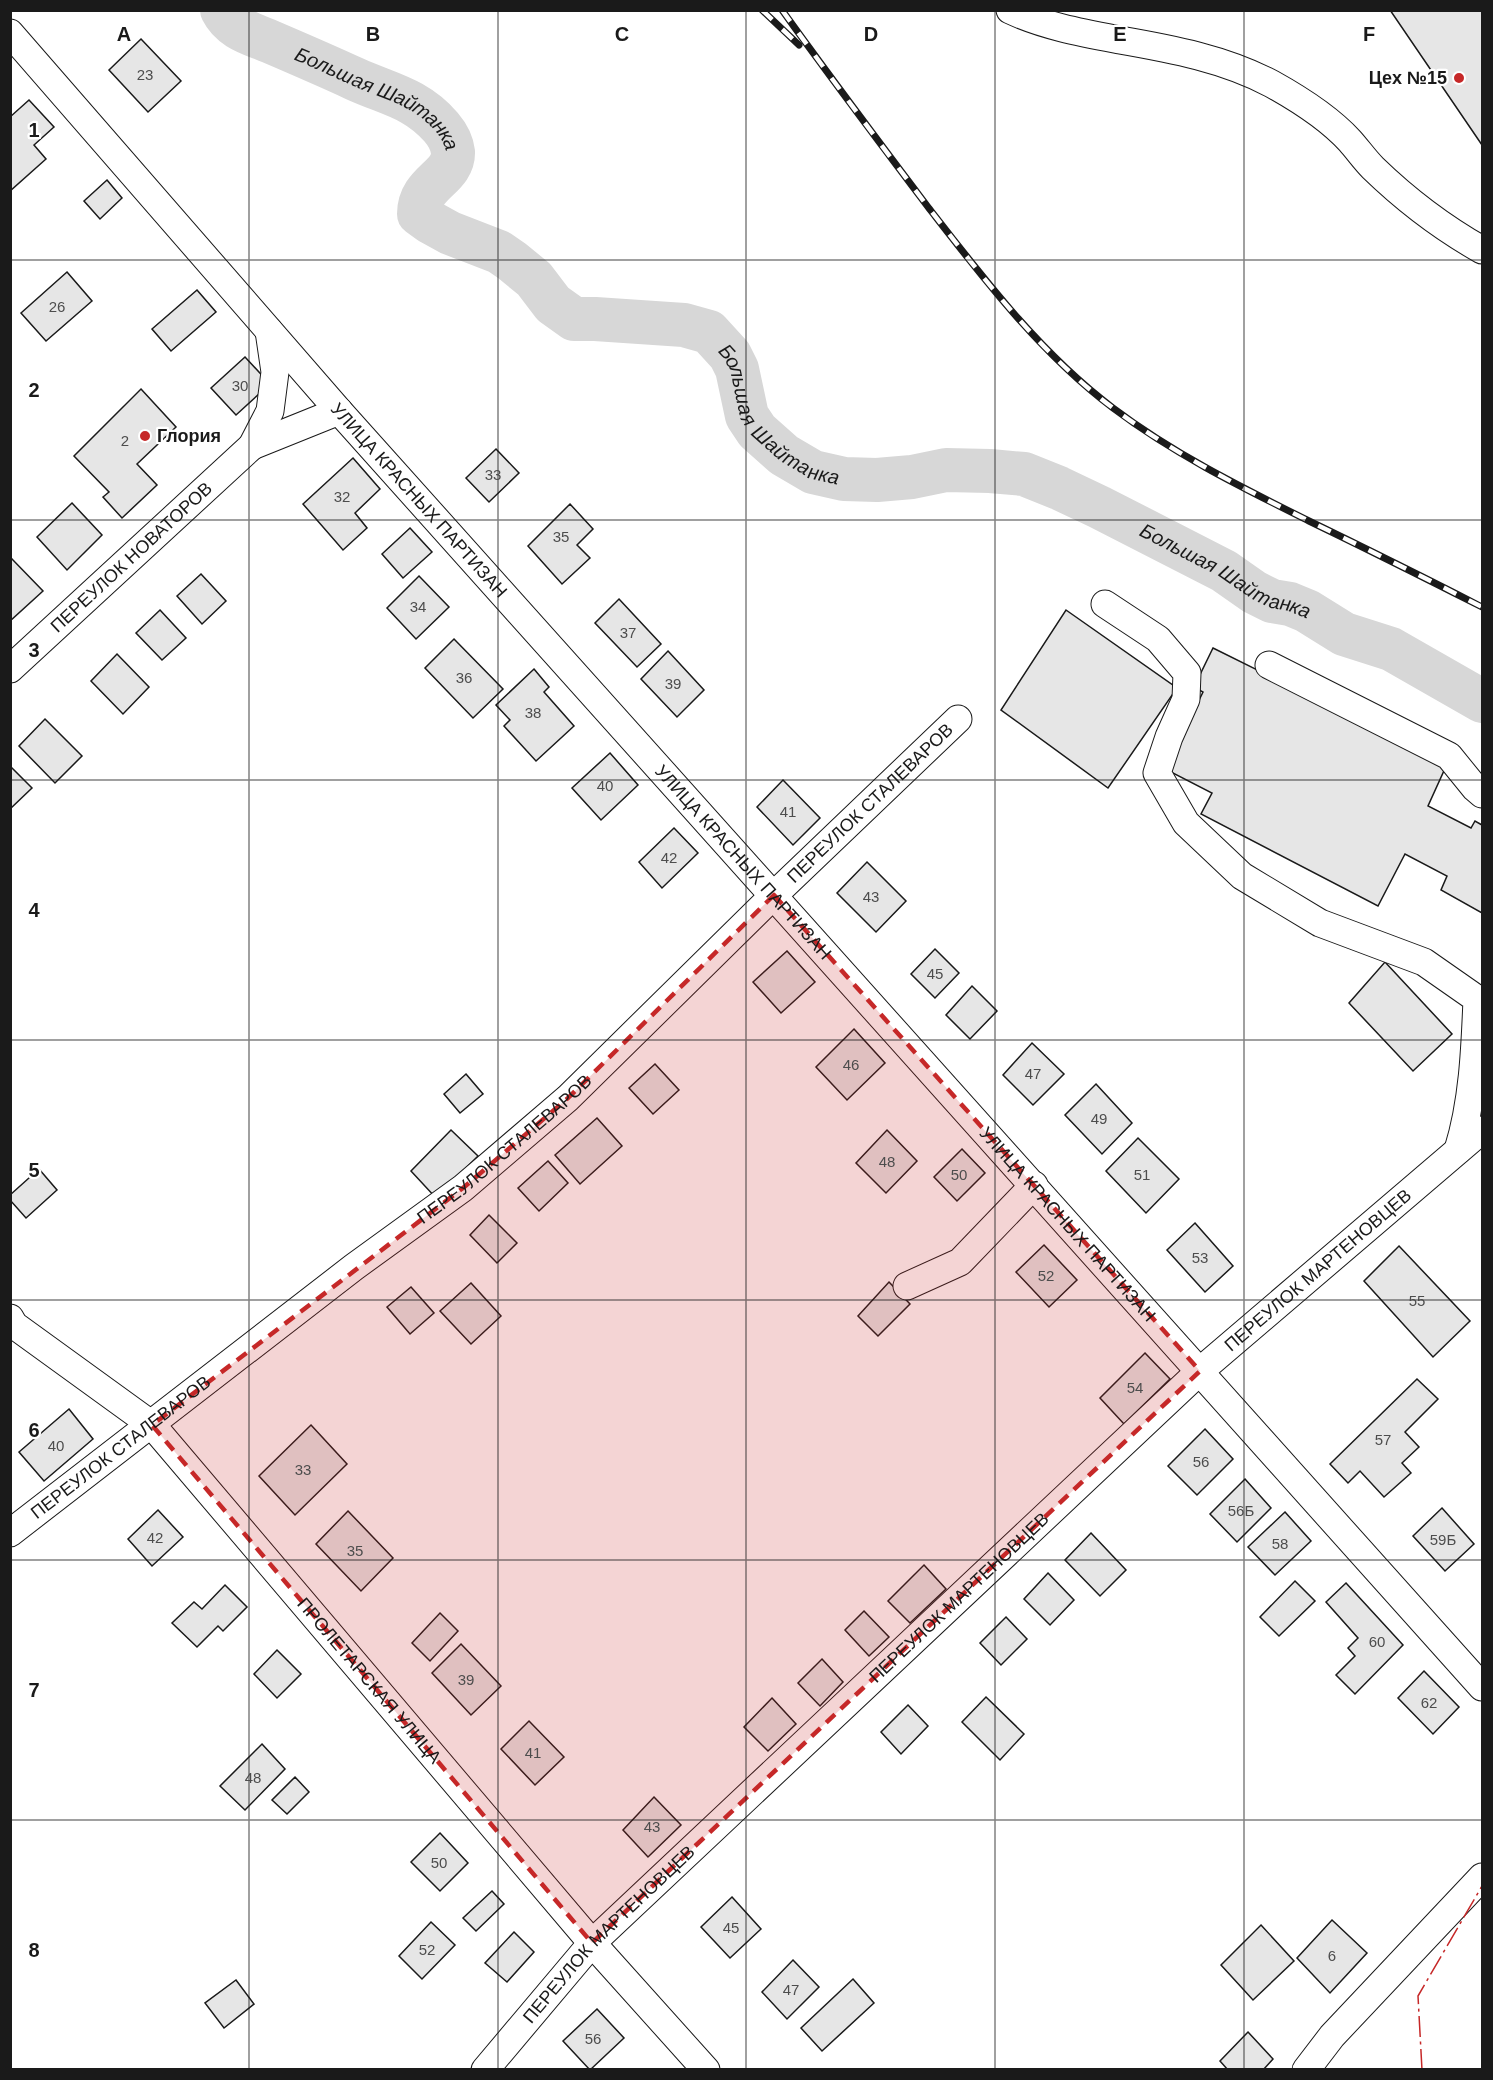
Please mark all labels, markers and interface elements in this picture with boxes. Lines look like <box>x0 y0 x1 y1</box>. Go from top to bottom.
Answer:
text: A <box>117 23 131 45</box>
text: B <box>366 23 380 45</box>
text: C <box>615 23 629 45</box>
text: D <box>864 23 878 45</box>
text: E <box>1113 23 1127 45</box>
text: F <box>1363 23 1375 45</box>
water label: Большая Шайтанка <box>292 43 463 153</box>
house number: 23 <box>137 66 153 83</box>
place label: Цех №15 <box>1369 68 1447 88</box>
marker: Цех №15 <box>1452 71 1466 85</box>
text: 1 <box>28 119 40 141</box>
house number: 26 <box>49 298 65 315</box>
water label: Большая Шайтанка <box>714 339 842 489</box>
house number: 30 <box>232 377 248 394</box>
text: 2 <box>28 379 40 401</box>
street label: УЛИЦА КРАСНЫХ ПАРТИЗАН <box>327 399 511 602</box>
place label: Глория <box>157 426 221 446</box>
marker: Глория <box>138 429 152 443</box>
house number: 2 <box>121 432 129 449</box>
house number: 33 <box>485 466 501 483</box>
street label: ПЕРЕУЛОК НОВАТОРОВ <box>47 478 216 636</box>
house number: 32 <box>334 488 350 505</box>
water label: Большая Шайтанка <box>1136 519 1314 622</box>
house number: 35 <box>553 528 569 545</box>
house number: 34 <box>410 598 426 615</box>
house number: 37 <box>620 624 636 641</box>
text: 3 <box>28 639 40 661</box>
house number: 36 <box>456 669 472 686</box>
house number: 39 <box>665 675 681 692</box>
house number: 38 <box>525 704 541 721</box>
street label: ПЕРЕУЛОК СТАЛЕВАРОВ <box>783 719 957 887</box>
street label: УЛИЦА КРАСНЫХ ПАРТИЗАН <box>651 761 835 964</box>
house number: 40 <box>597 777 613 794</box>
house number: 41 <box>780 803 796 820</box>
house number: 42 <box>661 849 677 866</box>
house number: 43 <box>863 888 879 905</box>
text: 4 <box>28 899 40 921</box>
house number: 45 <box>927 965 943 982</box>
house number: 46 <box>843 1056 859 1073</box>
house number: 47 <box>1025 1065 1041 1082</box>
street label: ПЕРЕУЛОК СТАЛЕВАРОВ <box>413 1071 596 1228</box>
house number: 49 <box>1091 1110 1107 1127</box>
street label: УЛИЦА КРАСНЫХ ПАРТИЗАН <box>975 1123 1160 1326</box>
house number: 48 <box>879 1153 895 1170</box>
text: 5 <box>28 1159 40 1181</box>
house number: 50 <box>951 1166 967 1183</box>
house number: 51 <box>1134 1166 1150 1183</box>
street label: ПЕРЕУЛОК МАРТЕНОВЦЕВ <box>1221 1185 1415 1355</box>
house number: 53 <box>1192 1249 1208 1266</box>
house number: 52 <box>1038 1267 1054 1284</box>
house number: 55 <box>1409 1292 1425 1309</box>
street label: ПЕРЕУЛОК СТАЛЕВАРОВ <box>27 1372 214 1523</box>
house number: 54 <box>1127 1379 1143 1396</box>
text: 6 <box>28 1419 40 1441</box>
house number: 57 <box>1375 1431 1391 1448</box>
house number: 40 <box>48 1437 64 1454</box>
house number: 56 <box>1193 1453 1209 1470</box>
house number: 33 <box>295 1461 311 1478</box>
house number: 56Б <box>1228 1502 1254 1519</box>
street label: ПЕРЕУЛОК МАРТЕНОВЦЕВ <box>865 1509 1053 1687</box>
house number: 42 <box>147 1529 163 1546</box>
house number: 59Б <box>1430 1531 1456 1548</box>
house number: 58 <box>1272 1535 1288 1552</box>
house number: 35 <box>347 1542 363 1559</box>
street label: ПРОЛЕТАРСКАЯ УЛИЦА <box>293 1594 445 1768</box>
house number: 60 <box>1369 1633 1385 1650</box>
house number: 39 <box>458 1671 474 1688</box>
text: 7 <box>28 1679 40 1701</box>
house number: 62 <box>1421 1694 1437 1711</box>
house number: 41 <box>525 1744 541 1761</box>
house number: 48 <box>245 1769 261 1786</box>
house number: 43 <box>644 1818 660 1835</box>
street label: ПЕРЕУЛОК МАРТЕНОВЦЕВ <box>519 1842 699 2027</box>
house number: 50 <box>431 1854 447 1871</box>
house number: 45 <box>723 1919 739 1936</box>
text: 8 <box>28 1939 40 1961</box>
house number: 52 <box>419 1941 435 1958</box>
house number: 6 <box>1328 1947 1336 1964</box>
house number: 47 <box>783 1981 799 1998</box>
house number: 56 <box>585 2030 601 2047</box>

